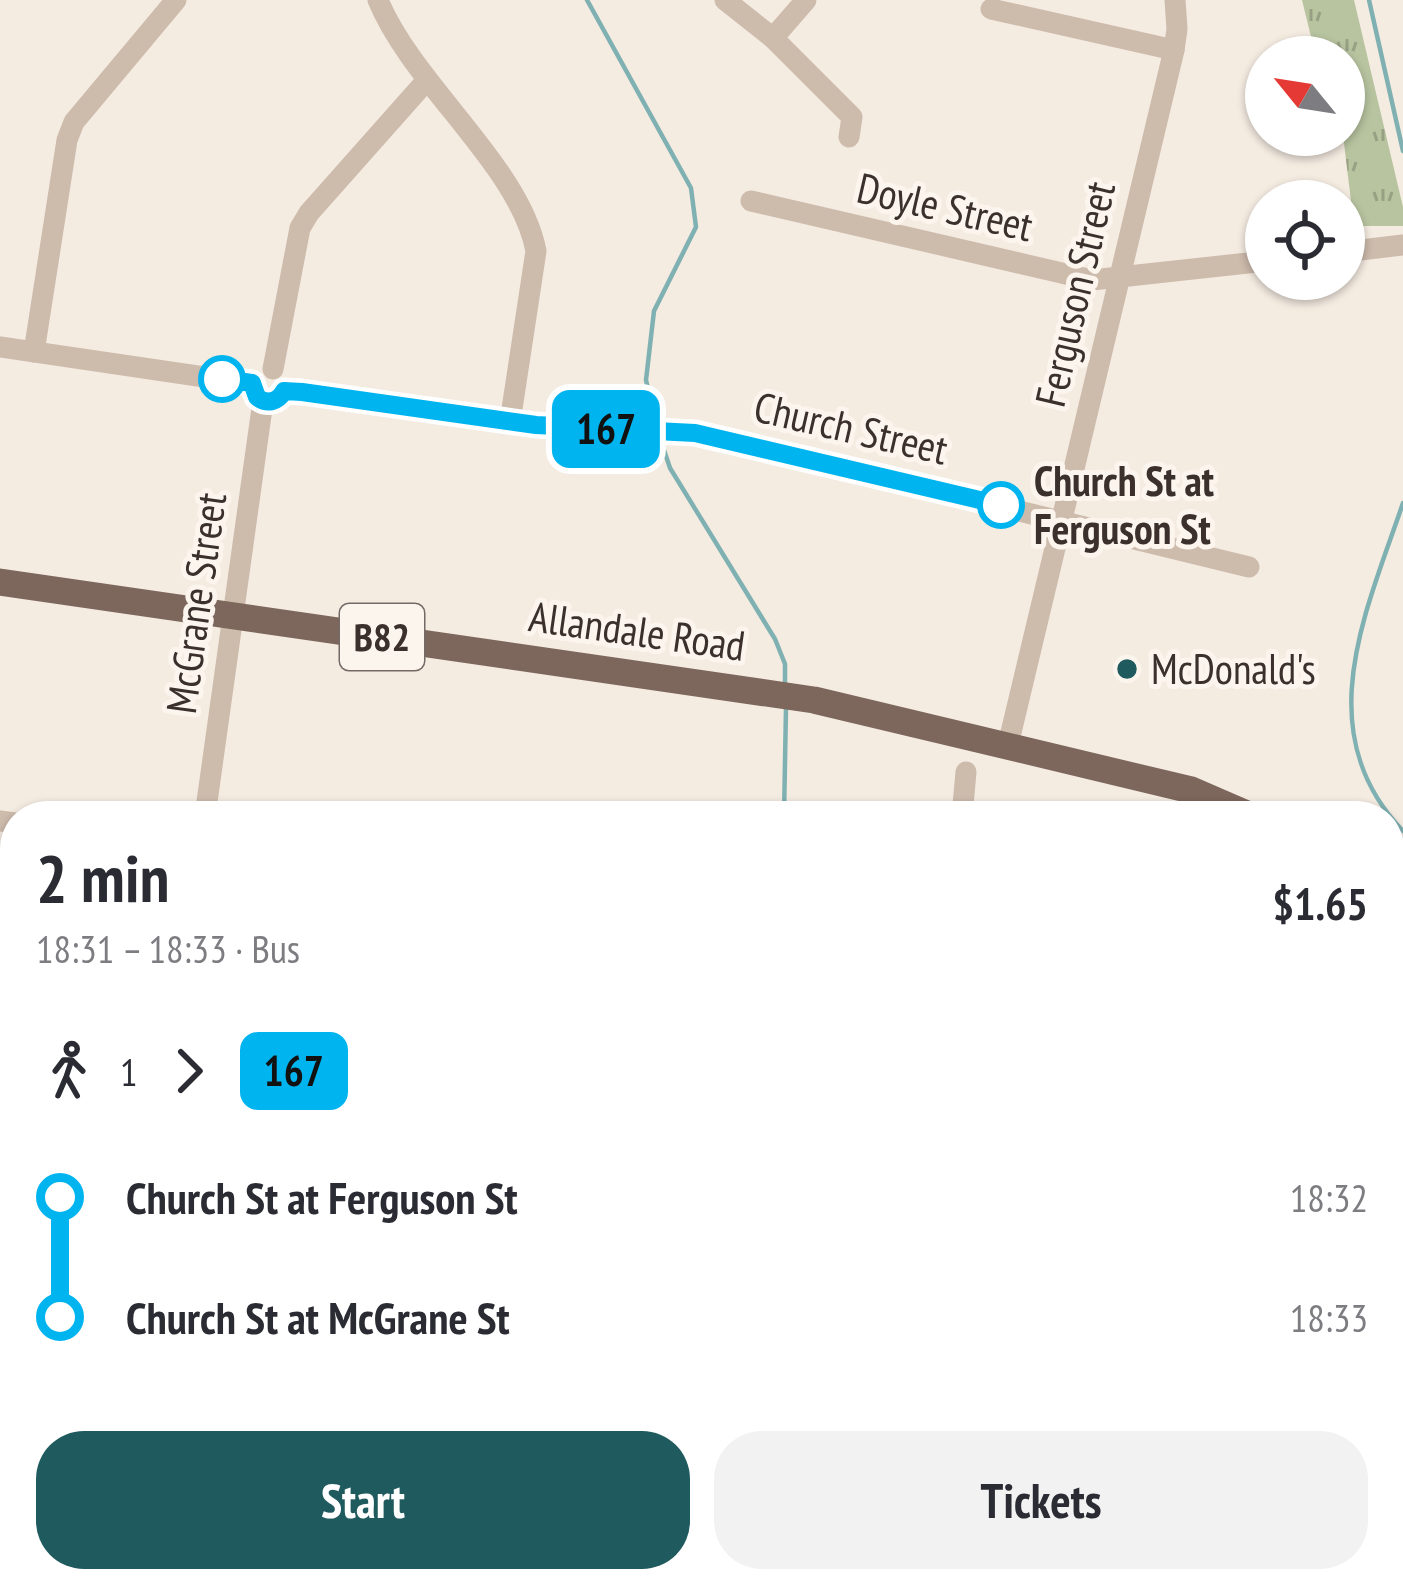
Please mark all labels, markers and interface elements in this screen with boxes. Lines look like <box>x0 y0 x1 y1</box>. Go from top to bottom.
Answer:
north arrow <box>1245 36 1365 156</box>
map controls <box>1245 36 1365 300</box>
street label: Doyle Street <box>852 160 1039 253</box>
street label: Ferguson Street <box>1022 176 1127 412</box>
button: locate <box>1245 180 1365 300</box>
unlabelled marker <box>200 357 244 401</box>
street label: Church Street <box>749 379 954 477</box>
line badge: 167 <box>537 390 675 468</box>
text: 167 <box>576 401 636 456</box>
place label: Church St at Ferguson St <box>1034 453 1214 556</box>
marker: Church St at Ferguson St <box>979 483 1023 527</box>
street label: McGrane Street <box>153 489 238 717</box>
street label: Allandale Road <box>526 588 749 673</box>
road number: B82 <box>340 604 424 670</box>
place label: McDonald's <box>1151 641 1316 696</box>
marker: McDonald's <box>1114 656 1140 682</box>
text: 2 min <box>36 835 169 920</box>
text: $1.65 <box>1272 874 1368 932</box>
text: 18:31 – 18:33 · Bus <box>36 923 300 974</box>
icon: walk <box>36 1038 102 1104</box>
icon: forward <box>156 1038 222 1104</box>
text: 167 <box>264 1043 324 1098</box>
text: 1 <box>120 1046 138 1097</box>
text: Church St at Ferguson St <box>126 1168 518 1226</box>
text: 18:32 <box>1290 1172 1368 1223</box>
text: Church St at McGrane St <box>126 1288 510 1346</box>
text: 18:33 <box>1290 1292 1368 1343</box>
button: Start <box>36 1431 690 1569</box>
button: Tickets <box>714 1431 1368 1569</box>

